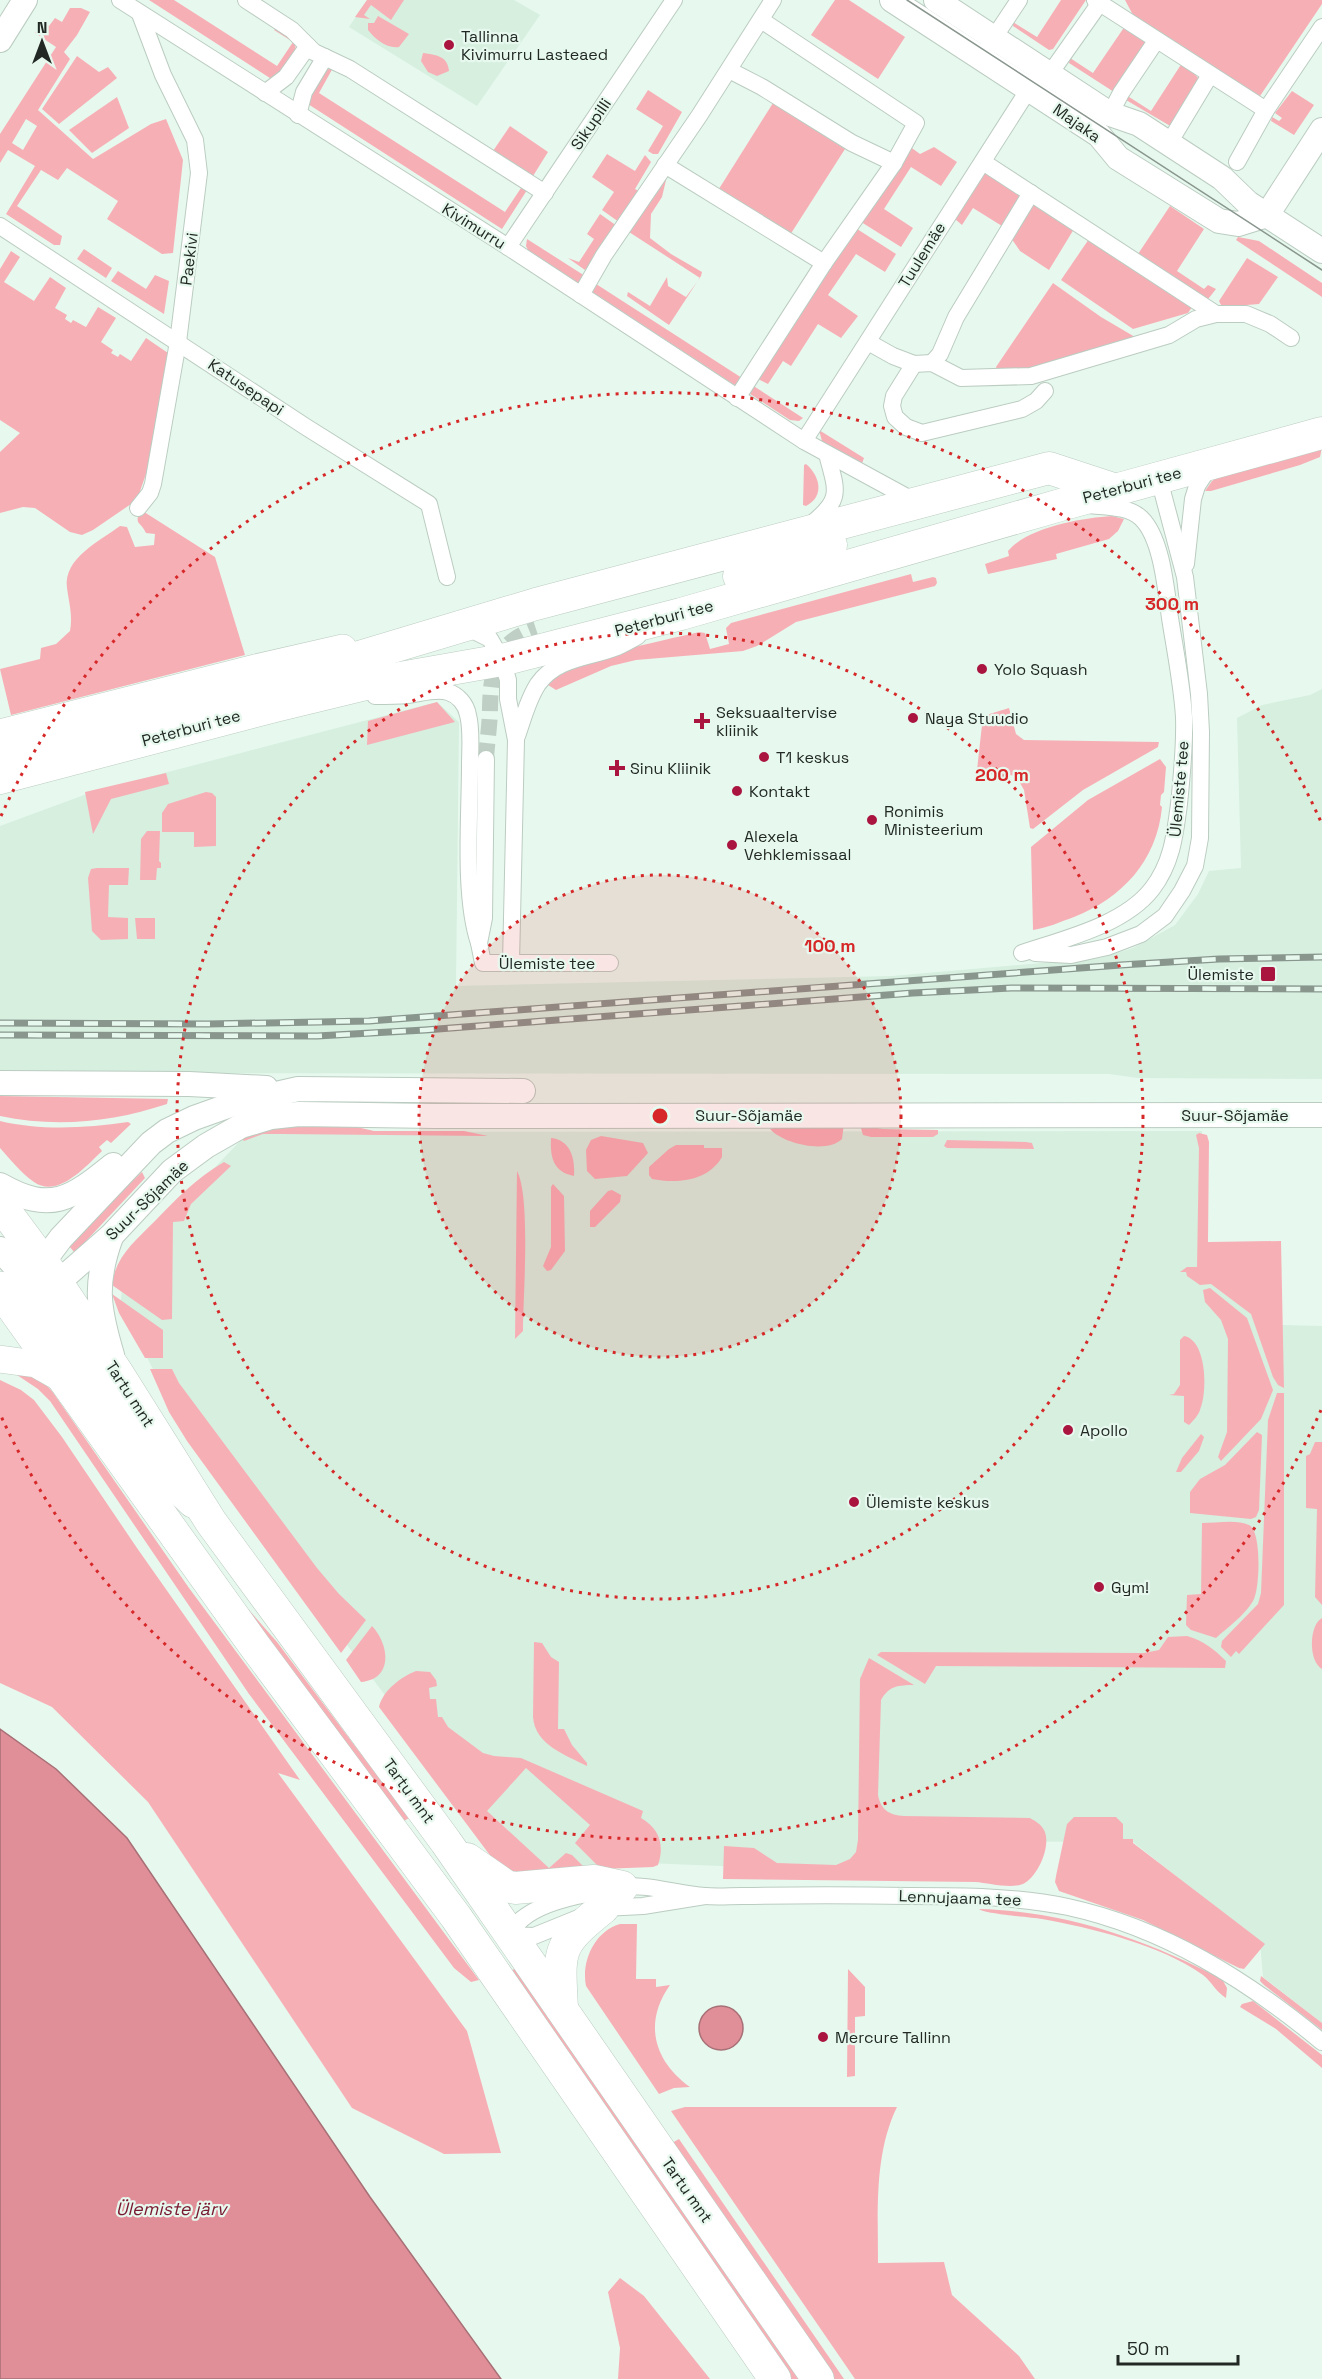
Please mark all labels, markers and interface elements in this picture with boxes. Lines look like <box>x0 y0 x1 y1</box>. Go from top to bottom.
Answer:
north arrow <box>12 12 72 72</box>
text: N <box>37 17 47 38</box>
place label: Tallinna Kivimurru Lasteaed <box>461 26 608 65</box>
marker: Tallinna Kivimurru Lasteaed <box>442 38 456 52</box>
street label: Sikupilli <box>566 94 616 154</box>
street label: Majaka <box>1049 99 1105 147</box>
street label: Kivimurru <box>438 198 510 254</box>
street label: Tuulemäe <box>894 218 950 292</box>
street label: Paekivi <box>175 231 203 287</box>
street label: Katusepapi <box>204 354 288 420</box>
street label: Peterburi tee <box>1080 462 1184 508</box>
text: 300 m <box>1145 592 1199 615</box>
street label: Peterburi tee <box>612 595 716 641</box>
place label: Yolo Squash <box>994 659 1087 680</box>
marker: Yolo Squash <box>975 662 989 676</box>
place label: Seksuaaltervise kliinik <box>716 702 837 741</box>
street label: Peterburi tee <box>139 705 243 751</box>
place label: Naya Stuudio <box>925 708 1029 729</box>
marker: Naya Stuudio <box>906 711 920 725</box>
marker: Seksuaaltervise kliinik <box>693 712 711 730</box>
street label: Ülemiste tee <box>1164 740 1194 838</box>
place label: T1 keskus <box>776 747 849 768</box>
marker: T1 keskus <box>757 750 771 764</box>
place label: Sinu Kliinik <box>630 758 712 779</box>
marker: Sinu Kliinik <box>608 759 626 777</box>
text: 200 m <box>975 763 1029 786</box>
place label: Kontakt <box>749 781 810 802</box>
marker: Kontakt <box>730 784 744 798</box>
place label: Ronimis Ministeerium <box>884 801 983 840</box>
marker: Ronimis Ministeerium <box>865 813 879 827</box>
place label: Alexela Vehklemissaal <box>744 826 851 865</box>
marker: Alexela Vehklemissaal <box>725 838 739 852</box>
text: 100 m <box>804 934 856 957</box>
street label: Ülemiste tee <box>499 953 595 974</box>
place label: Ülemiste <box>1187 964 1254 985</box>
marker: Ülemiste <box>1259 965 1277 983</box>
street label: Suur-Sõjamäe <box>695 1105 803 1126</box>
street label: Suur-Sõjamäe <box>1181 1105 1289 1126</box>
centre of rings <box>650 1106 670 1126</box>
street label: Suur-Sõjamäe <box>101 1155 193 1245</box>
street label: Tartu mnt <box>101 1357 159 1431</box>
place label: Apollo <box>1080 1420 1128 1441</box>
marker: Apollo <box>1061 1423 1075 1437</box>
place label: Ülemiste keskus <box>866 1492 990 1513</box>
marker: Ülemiste keskus <box>847 1495 861 1509</box>
place label: Gym! <box>1111 1577 1149 1598</box>
marker: Gym! <box>1092 1580 1106 1594</box>
street label: Tartu mnt <box>378 1754 440 1828</box>
street label: Lennujaama tee <box>898 1885 1022 1911</box>
place label: Mercure Tallinn <box>835 2027 951 2048</box>
marker: Mercure Tallinn <box>816 2030 830 2044</box>
street label: Tartu mnt <box>657 2153 717 2227</box>
water label: Ülemiste järv <box>116 2197 229 2220</box>
scale bar <box>1118 2328 1238 2366</box>
text: 50 m <box>1127 2337 1169 2360</box>

